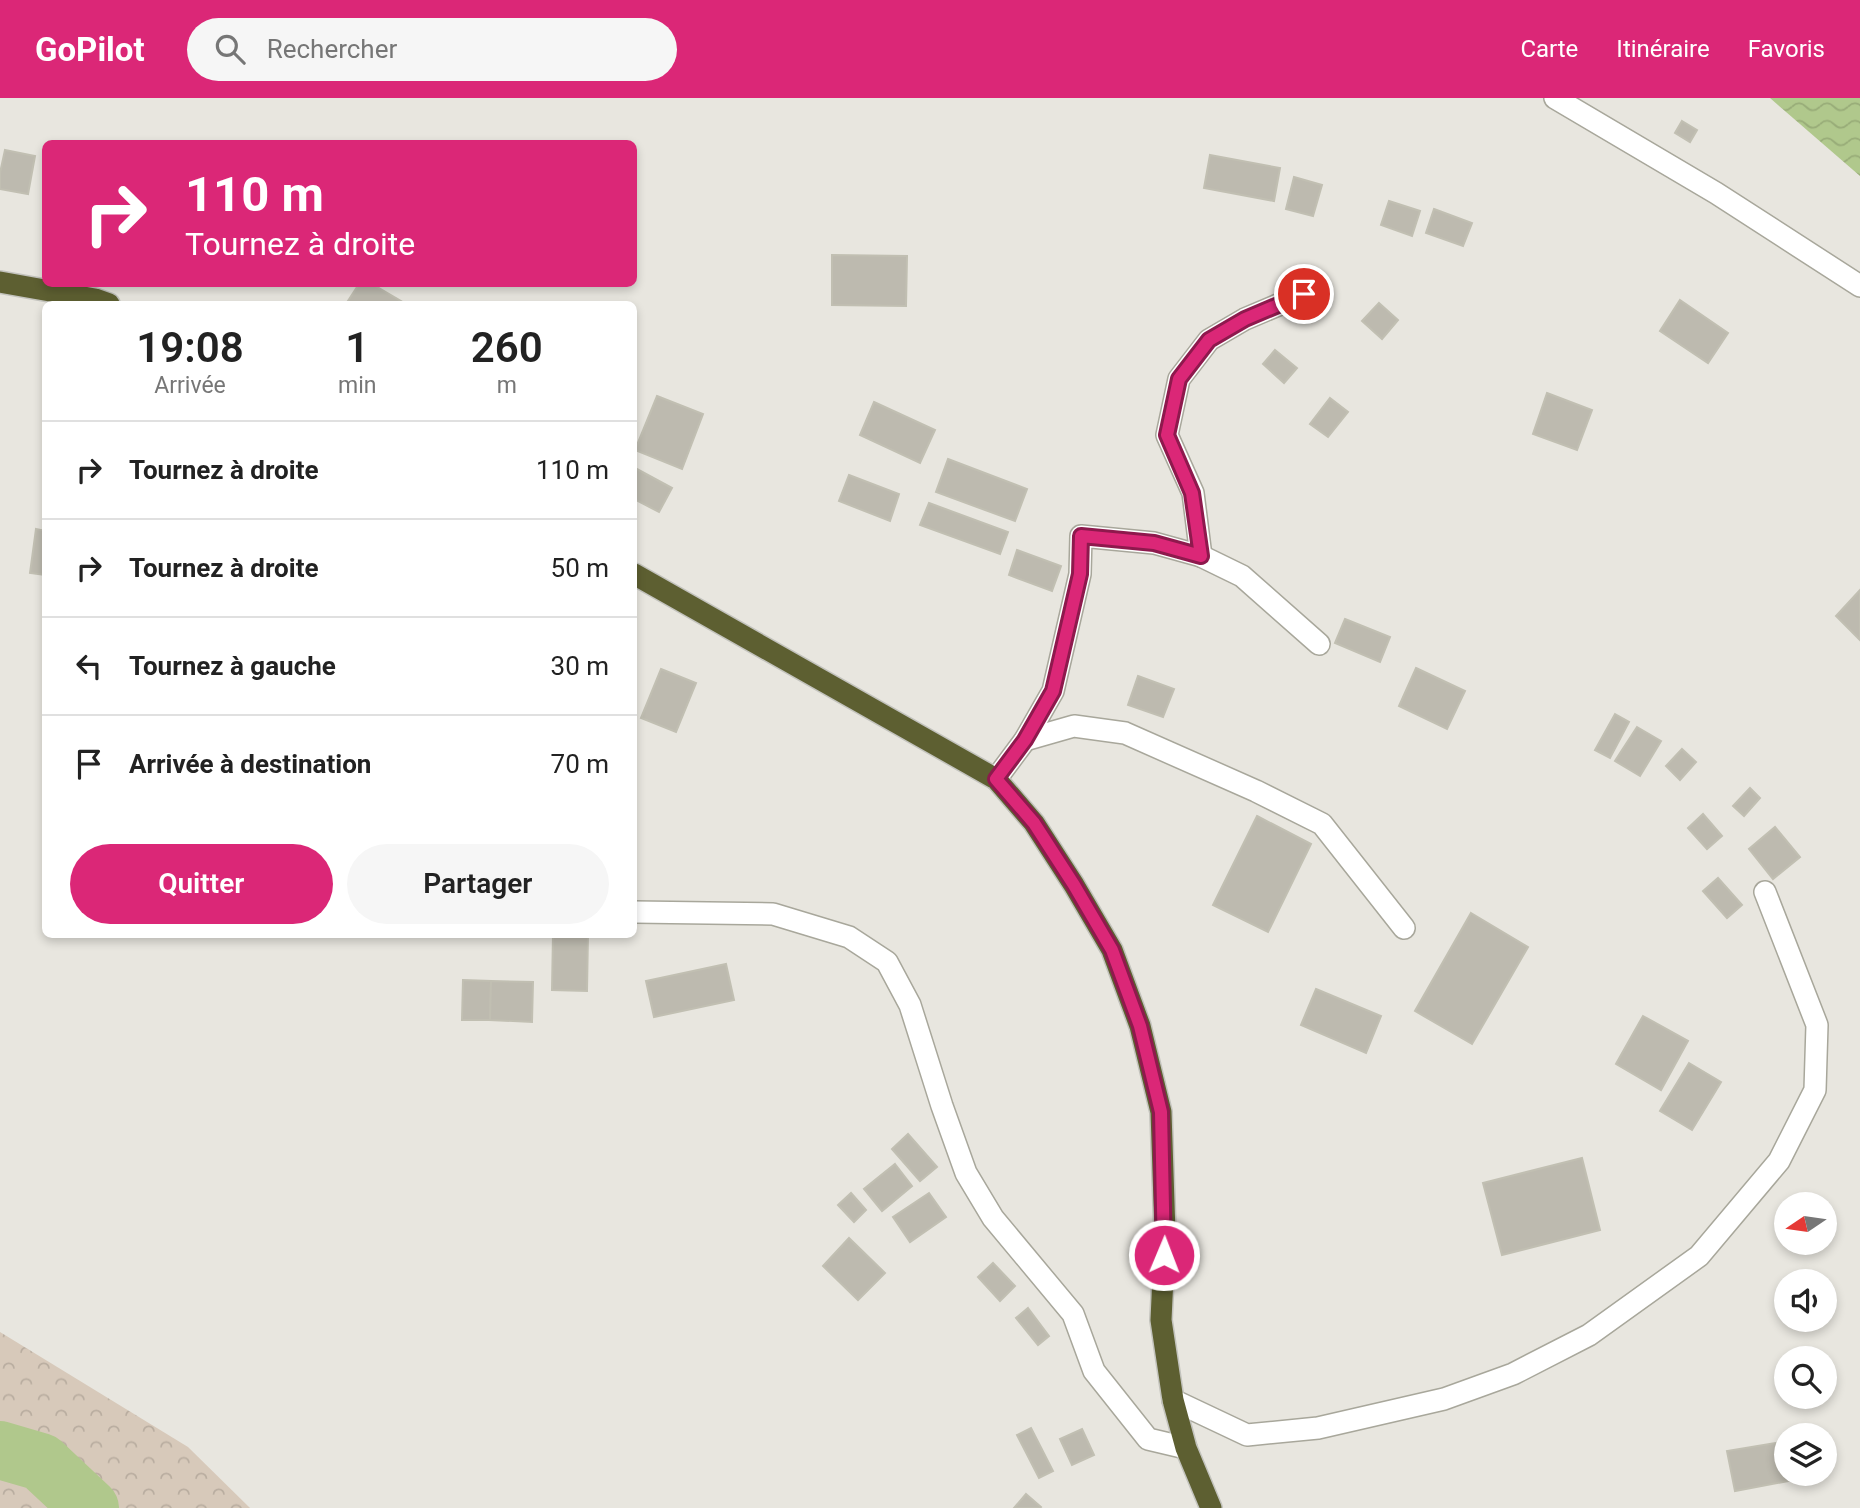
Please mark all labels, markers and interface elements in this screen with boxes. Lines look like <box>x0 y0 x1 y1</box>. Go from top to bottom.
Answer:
search box <box>187 18 677 81</box>
text: GoPilot <box>35 30 145 69</box>
icon: search <box>211 30 249 68</box>
text: Rechercher <box>267 34 397 64</box>
text: Carte <box>1520 35 1578 63</box>
text: Itinéraire <box>1616 35 1710 63</box>
text: Favoris <box>1748 35 1825 63</box>
text: 110 m <box>185 166 324 223</box>
icon: right <box>70 168 161 259</box>
text: Tournez à droite <box>185 225 415 263</box>
pin <box>1274 264 1334 324</box>
icon: arrive <box>1285 275 1323 313</box>
text: 19:08 <box>136 323 244 372</box>
text: 1 <box>345 323 369 372</box>
text: 260 <box>471 323 543 372</box>
text: Arrivée <box>154 372 226 399</box>
text: min <box>338 372 376 399</box>
text: m <box>497 372 517 399</box>
icon: right <box>70 451 108 489</box>
text: Tournez à droite <box>129 455 319 485</box>
text: 110 m <box>536 455 609 485</box>
icon: right <box>70 549 108 587</box>
text: Tournez à droite <box>129 553 319 583</box>
text: 50 m <box>551 553 609 583</box>
icon: left <box>70 647 108 685</box>
text: Tournez à gauche <box>129 651 336 681</box>
text: 30 m <box>551 651 609 681</box>
icon: arrive <box>70 745 108 783</box>
text: Arrivée à destination <box>129 749 371 779</box>
text: 70 m <box>551 749 609 779</box>
button: Quitter <box>70 844 333 924</box>
button: Partager <box>347 844 609 924</box>
north arrow <box>1774 1192 1838 1255</box>
map controls <box>1774 1192 1837 1486</box>
position arrow <box>1127 1218 1201 1292</box>
button: sound <box>1774 1269 1837 1332</box>
button: search <box>1774 1346 1837 1409</box>
button: layers <box>1774 1423 1837 1486</box>

